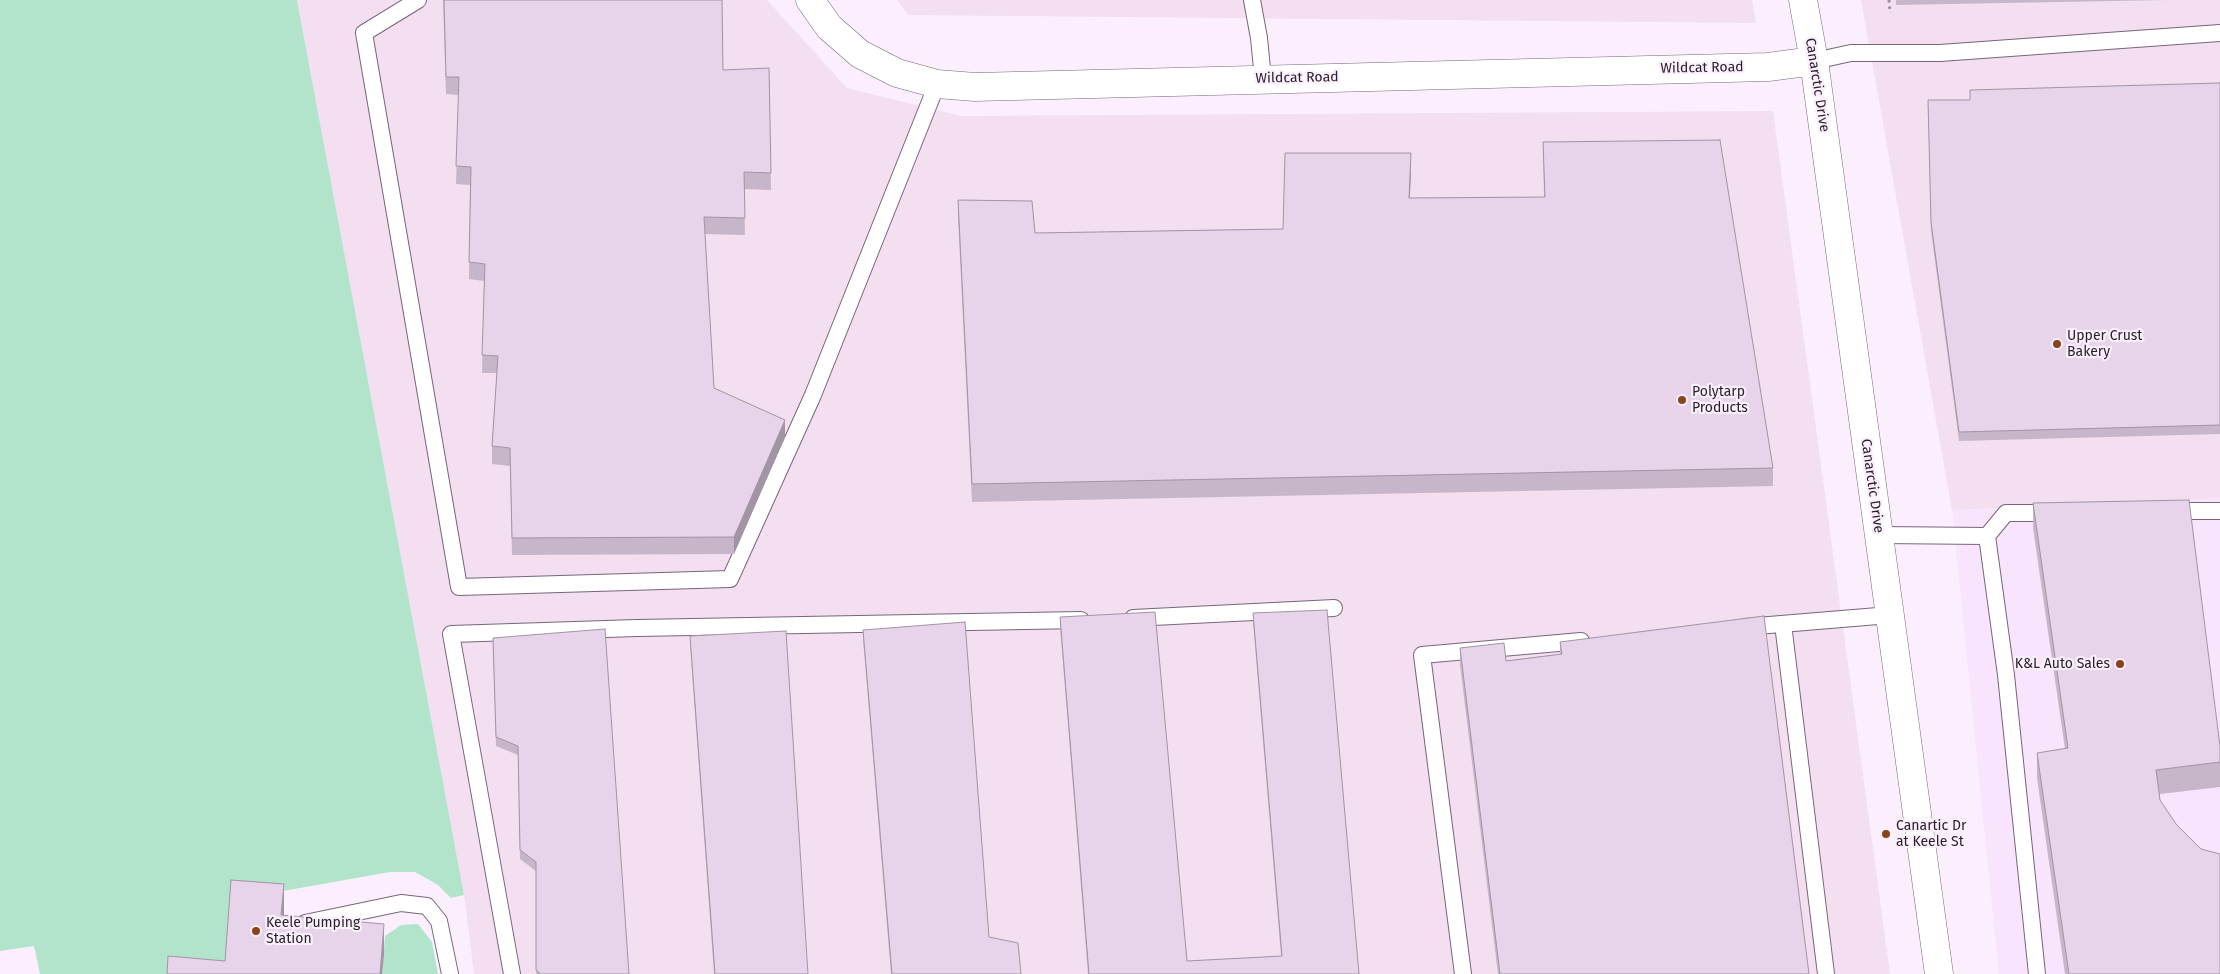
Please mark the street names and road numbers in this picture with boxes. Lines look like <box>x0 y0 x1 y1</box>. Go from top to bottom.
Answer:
street label: Canarctic Drive <box>1801 37 1833 133</box>
street label: Wildcat Road <box>1660 59 1744 77</box>
street label: Wildcat Road <box>1255 69 1339 87</box>
street label: Canarctic Drive <box>1857 438 1887 534</box>

